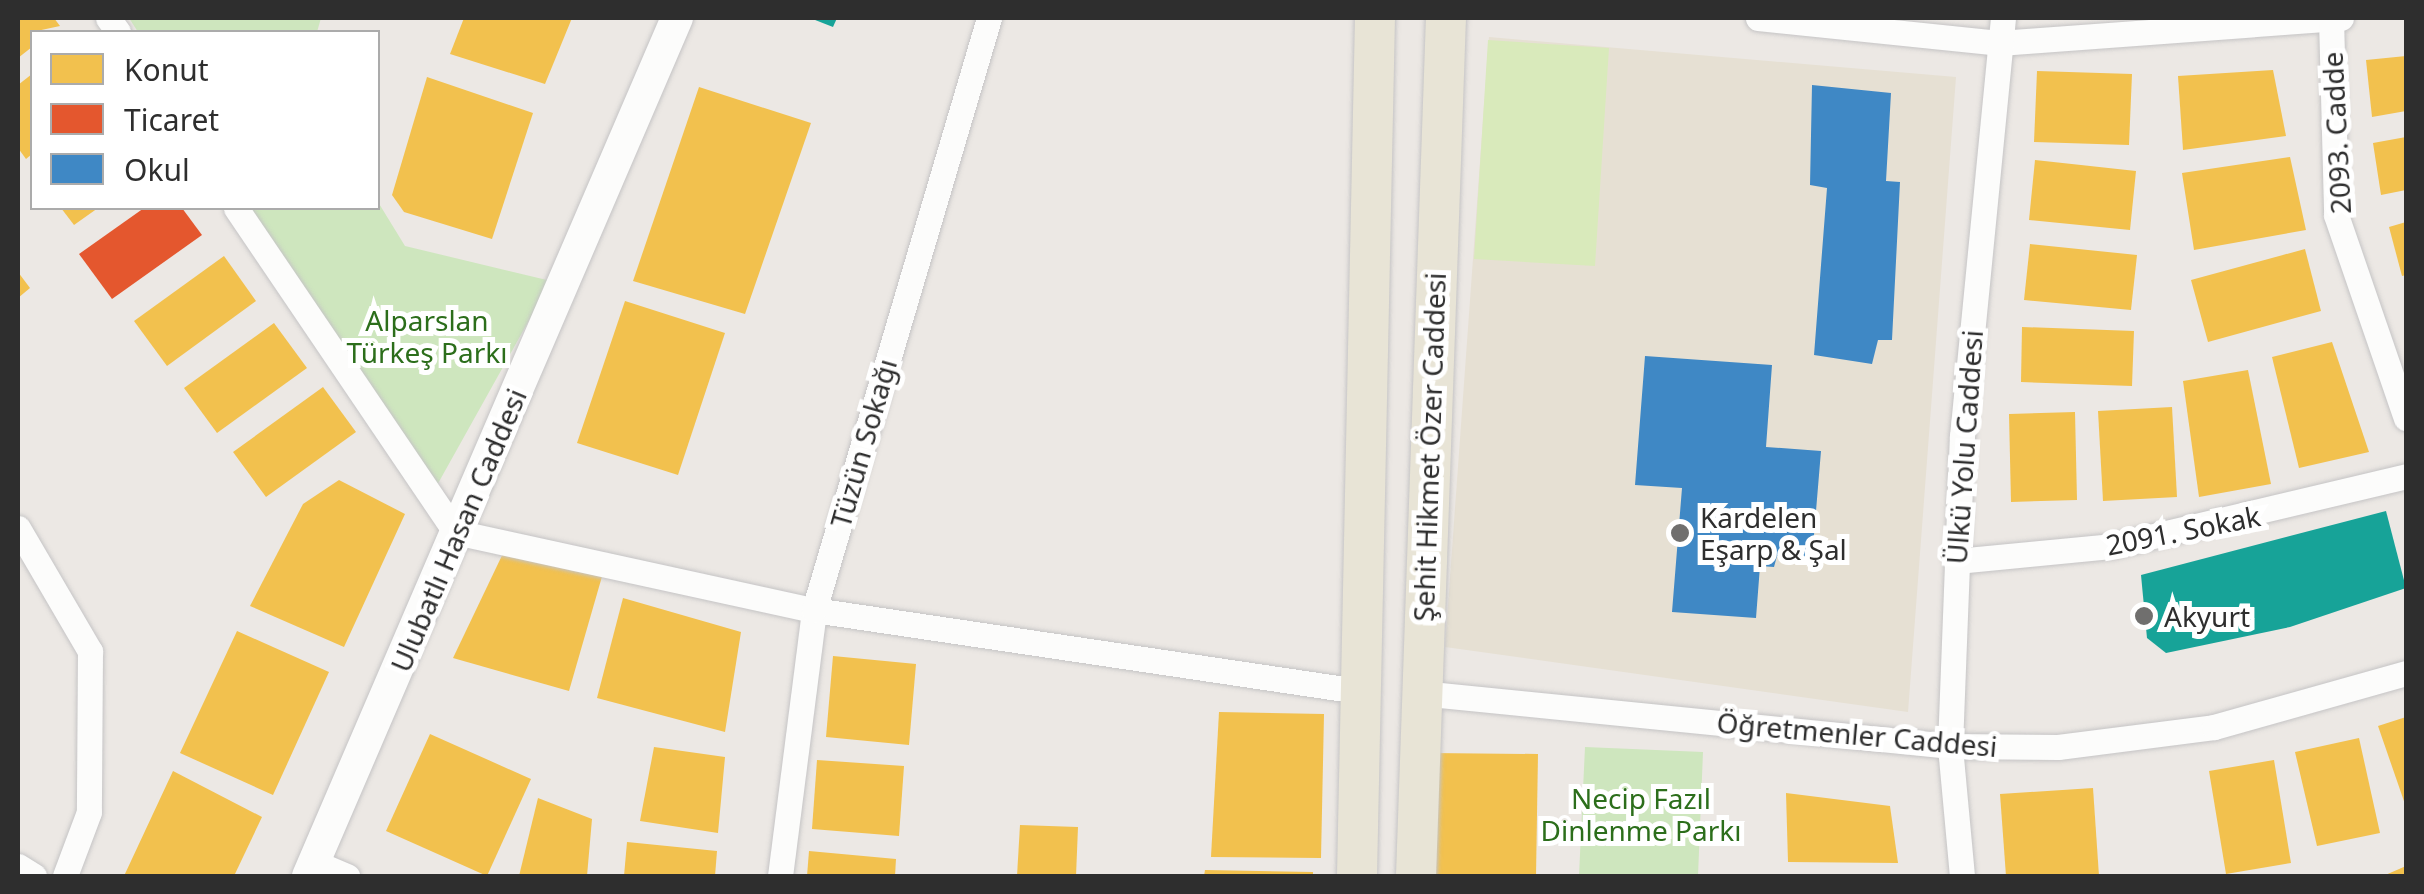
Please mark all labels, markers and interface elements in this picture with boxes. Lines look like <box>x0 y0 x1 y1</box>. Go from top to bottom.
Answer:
legend <box>30 30 380 210</box>
text: Konut <box>124 49 209 90</box>
street label: 2093. Cadde <box>2315 51 2357 215</box>
text: Ticaret <box>124 99 219 140</box>
text: Okul <box>124 149 190 190</box>
street label: Şehit Hikmet Özer Caddesi <box>1406 272 1452 622</box>
park label: Alparslan Türkeş Parkı <box>347 303 507 369</box>
street label: Ülkü Yolu Caddesi <box>1939 329 1989 565</box>
street label: Tüzün Sokağı <box>823 355 903 531</box>
street label: Ulubatlı Hasan Caddesi <box>383 383 533 677</box>
street label: 2091. Sokak <box>2103 499 2263 561</box>
place label: Kardelen Eşarp & Şal <box>1700 500 1847 566</box>
marker: Kardelen Eşarp & Şal <box>1669 522 1691 544</box>
place label: Akyurt <box>2164 599 2250 633</box>
marker: Akyurt <box>2133 605 2155 627</box>
street label: Öğretmenler Caddesi <box>1715 705 1999 763</box>
park label: Necip Fazıl Dinlenme Parkı <box>1541 781 1741 847</box>

